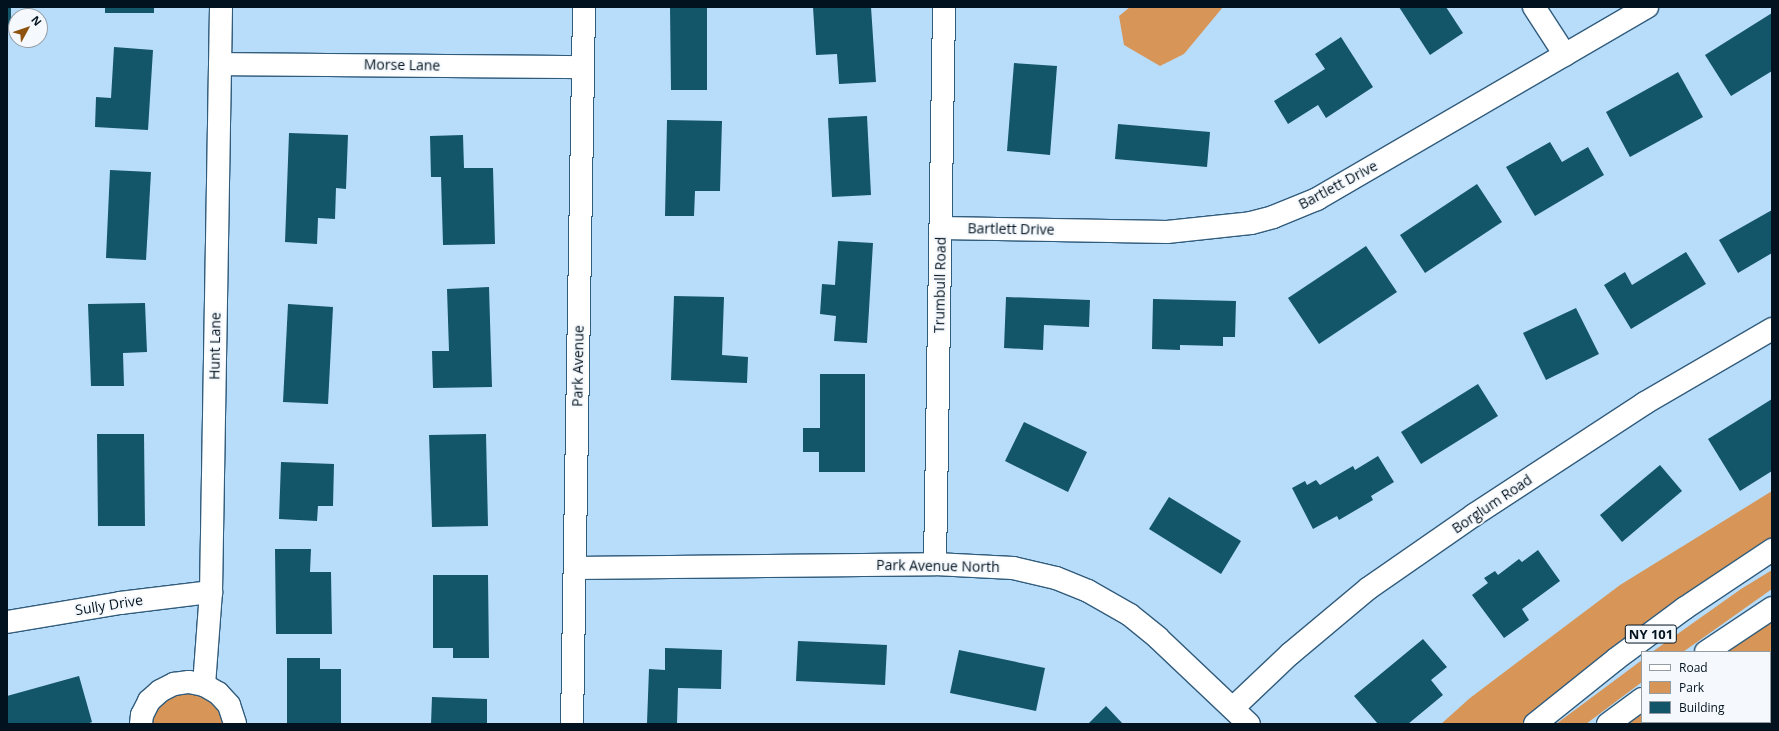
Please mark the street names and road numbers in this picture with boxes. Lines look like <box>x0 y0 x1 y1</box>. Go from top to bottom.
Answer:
street label: Morse Lane <box>364 56 440 74</box>
street label: Bartlett Drive <box>1296 157 1380 213</box>
street label: Bartlett Drive <box>967 220 1055 238</box>
street label: Trumbull Road <box>931 237 949 333</box>
street label: Hunt Lane <box>206 312 224 380</box>
street label: Park Avenue <box>569 325 587 407</box>
street label: Borglum Road <box>1449 471 1535 537</box>
street label: Park Avenue North <box>876 557 1000 575</box>
street label: Sully Drive <box>74 591 144 619</box>
road number: NY 101 <box>1624 623 1678 645</box>

